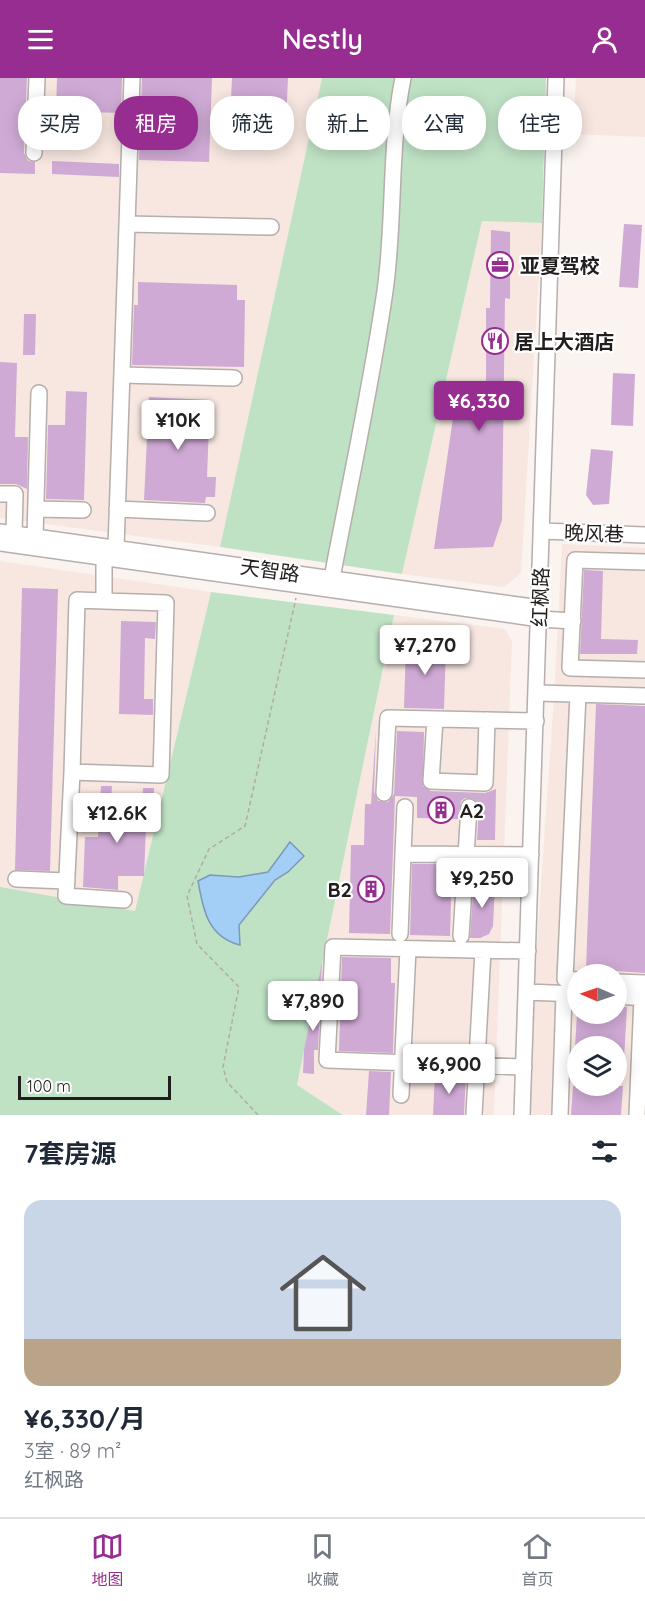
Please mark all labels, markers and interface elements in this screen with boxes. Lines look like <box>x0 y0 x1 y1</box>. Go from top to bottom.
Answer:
text: Nestly <box>282 22 363 56</box>
icon: menu <box>24 23 57 56</box>
icon: person <box>588 23 621 56</box>
chip: 买房 <box>18 96 102 150</box>
chip: 租房 <box>114 96 198 150</box>
chip: 筛选 <box>210 96 294 150</box>
chip: 新上 <box>306 96 390 150</box>
chip: 公寓 <box>402 96 486 150</box>
chip: 住宅 <box>498 96 582 150</box>
office icon: 亚夏驾校 <box>485 250 515 280</box>
place label: 亚夏驾校 <box>520 253 600 278</box>
restaurant icon: 居上大酒店 <box>480 326 510 356</box>
place label: 居上大酒店 <box>514 329 614 354</box>
pin: ¥6,330 <box>430 381 528 432</box>
text: ¥6,330 <box>448 388 510 413</box>
pin: ¥10K <box>142 400 214 451</box>
text: ¥10K <box>155 407 201 432</box>
street label: 晚风巷 <box>564 519 624 547</box>
street label: 天智路 <box>239 553 301 587</box>
street label: 红枫路 <box>526 567 554 627</box>
pin: ¥7,270 <box>376 625 474 676</box>
text: ¥7,270 <box>394 632 456 657</box>
pin: ¥12.6K <box>68 793 166 844</box>
building icon: A2 <box>426 795 456 825</box>
place label: A2 <box>460 798 484 823</box>
text: ¥12.6K <box>87 800 147 825</box>
pin: ¥9,250 <box>433 858 531 909</box>
text: ¥9,250 <box>450 865 514 890</box>
building icon: B2 <box>356 874 386 904</box>
place label: B2 <box>328 877 352 902</box>
north arrow <box>567 964 627 1024</box>
map controls <box>567 964 627 1096</box>
pin: ¥7,890 <box>264 981 362 1032</box>
text: ¥7,890 <box>282 988 344 1013</box>
button: layers <box>567 1036 627 1096</box>
pin: ¥6,900 <box>400 1044 498 1095</box>
text: ¥6,900 <box>417 1051 481 1076</box>
scale bar <box>18 1073 171 1100</box>
text: 100 m <box>27 1076 71 1096</box>
icon: filters <box>588 1135 621 1168</box>
text: 7套房源 <box>24 1137 116 1170</box>
icon: home <box>269 1239 377 1347</box>
text: ¥6,330/月 <box>24 1402 146 1435</box>
text: 3室 · 89 m² <box>24 1438 121 1463</box>
text: 红枫路 <box>24 1467 84 1492</box>
tab: 地图 <box>91 1530 124 1590</box>
tab: 收藏 <box>306 1530 339 1590</box>
tab: 首页 <box>521 1530 554 1590</box>

